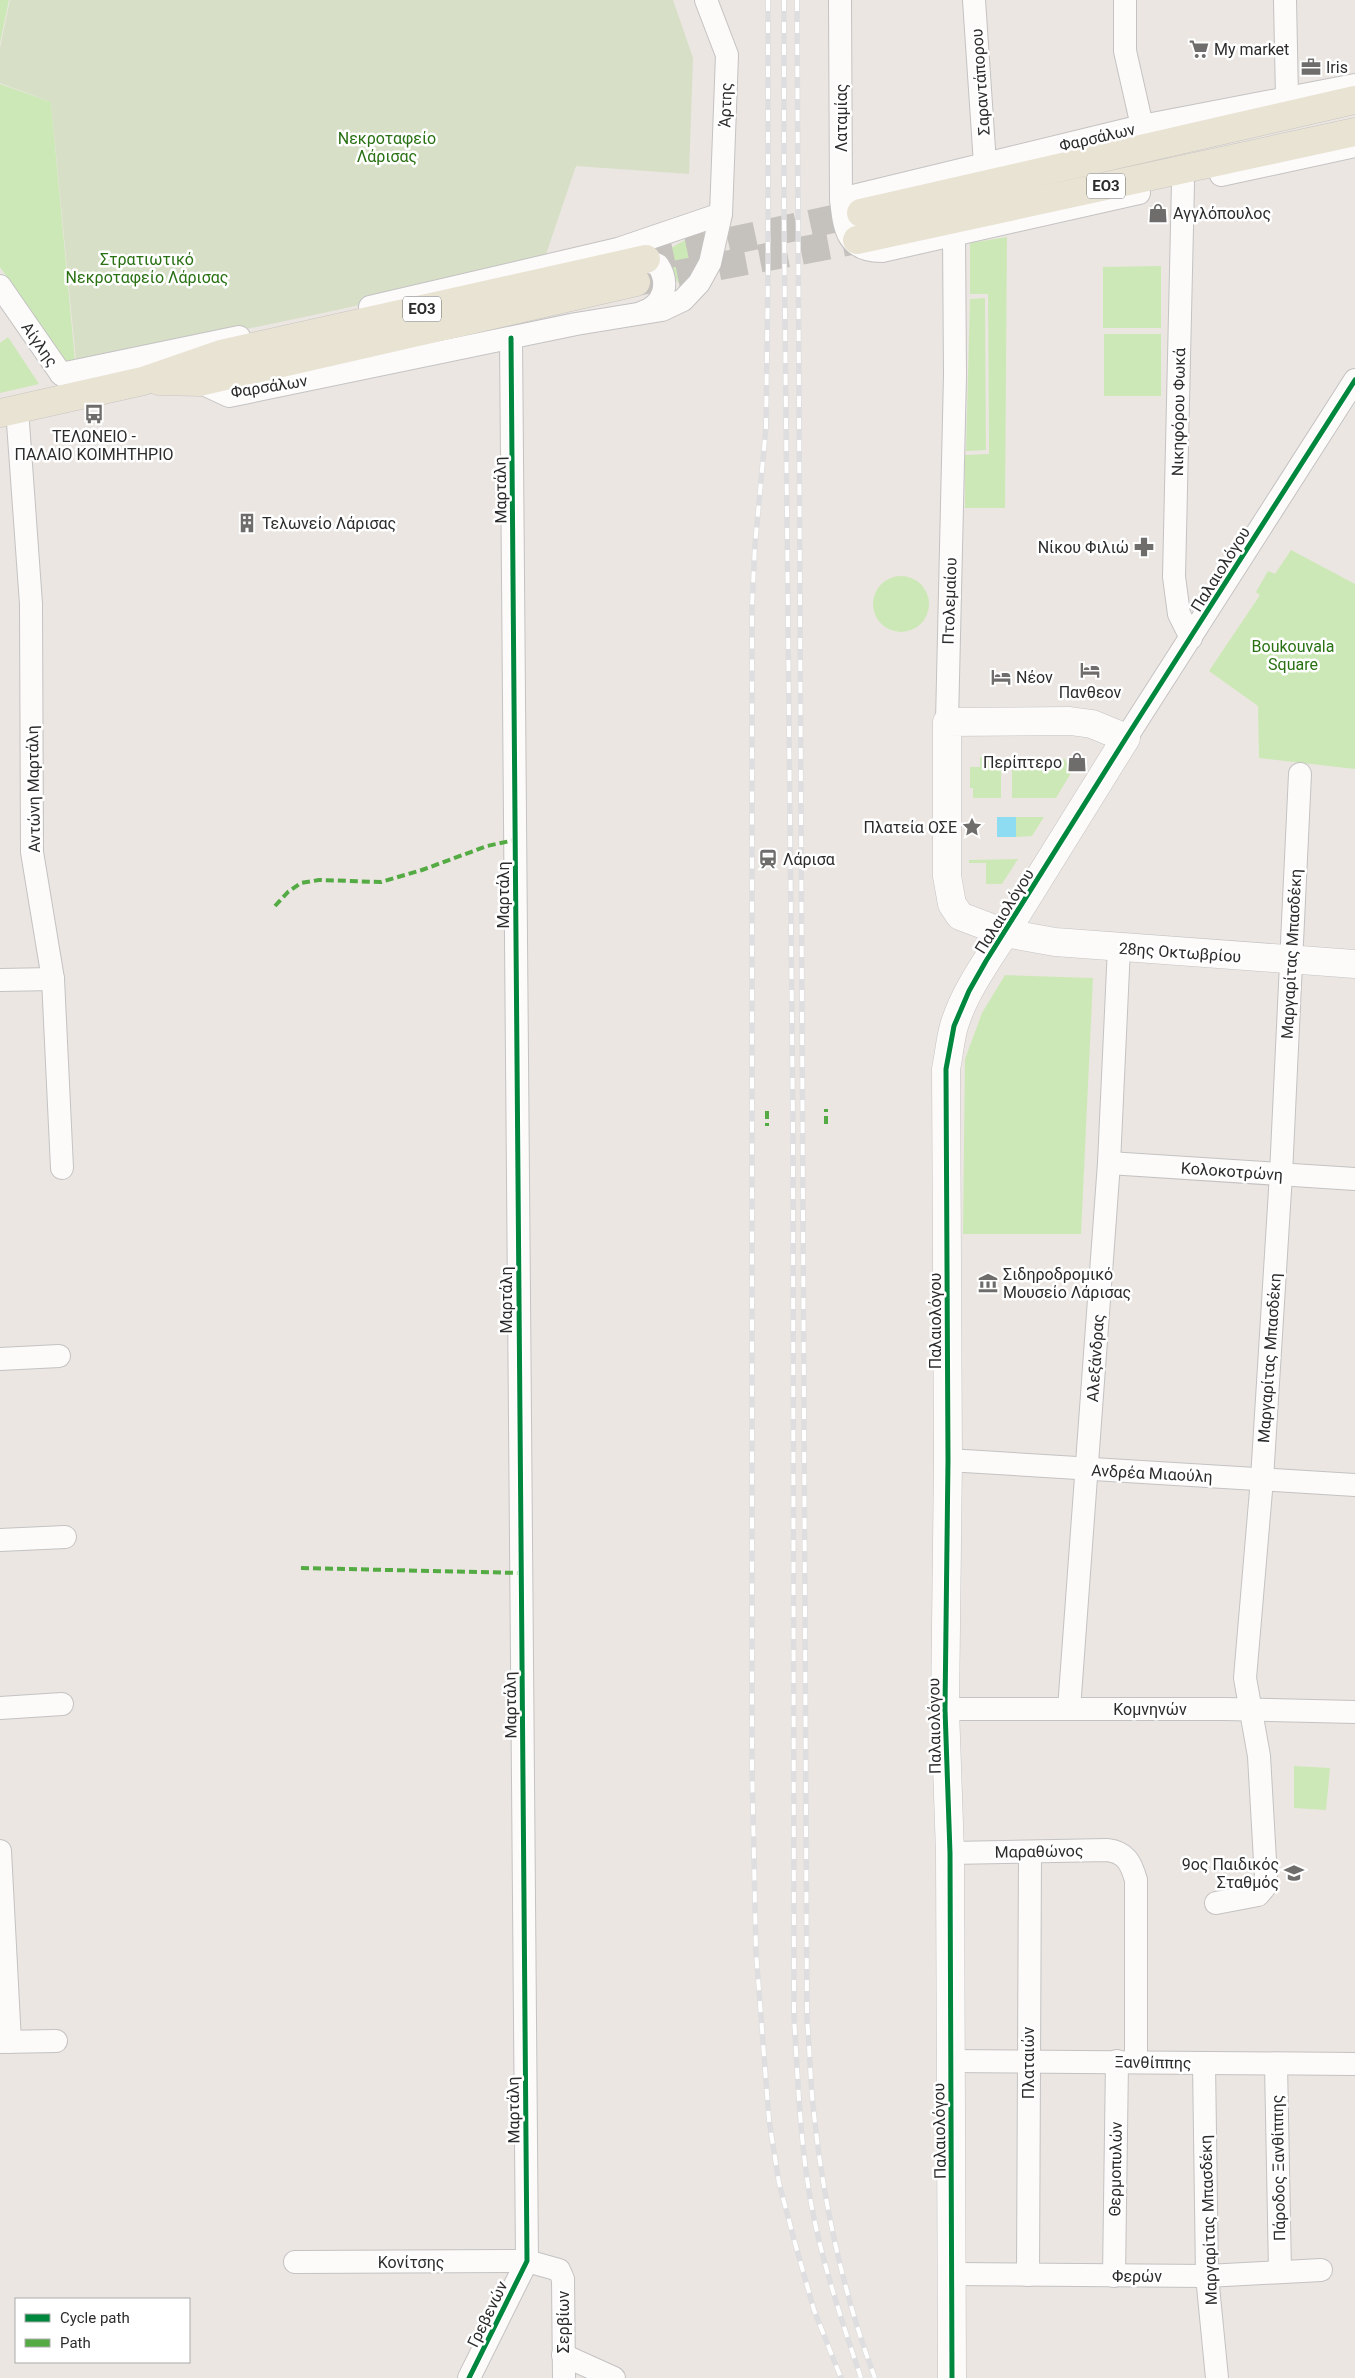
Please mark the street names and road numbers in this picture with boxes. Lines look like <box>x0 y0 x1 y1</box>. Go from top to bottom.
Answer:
street label: Σαραντάπορου <box>967 28 994 136</box>
street label: Άρτης <box>715 82 736 128</box>
street label: Λαταμίας <box>832 84 851 152</box>
street label: Φαρσάλων <box>1057 119 1137 155</box>
road number: ΕΟ3 <box>1087 174 1125 198</box>
road number: ΕΟ3 <box>403 296 441 322</box>
street label: Αίγλης <box>17 318 62 370</box>
street label: Νικηφόρου Φωκά <box>1168 348 1189 476</box>
street label: Φαρσάλων <box>229 371 309 402</box>
street label: Μαρτάλη <box>490 456 511 524</box>
street label: Παλαιολόγου <box>1187 523 1254 615</box>
street label: Πτολεμαίου <box>938 557 961 645</box>
street label: Αντώνη Μαρτάλη <box>23 725 44 853</box>
street label: Μαρτάλη <box>494 861 513 929</box>
street label: Παλαιολόγου <box>971 865 1038 957</box>
street label: Μαργαρίτας Μπασδέκη <box>1278 868 1305 1040</box>
street label: 28ης Οκτωβρίου <box>1118 939 1242 966</box>
street label: Κολοκοτρώνη <box>1180 1158 1284 1185</box>
street label: Μαρτάλη <box>497 1266 516 1334</box>
street label: Μαργαρίτας Μπασδέκη <box>1254 1272 1285 1444</box>
street label: Παλαιολόγου <box>926 1273 945 1369</box>
street label: Αλεξάνδρας <box>1083 1313 1108 1403</box>
street label: Ανδρέα Μιαούλη <box>1091 1461 1213 1486</box>
street label: Μαρτάλη <box>500 1671 521 1739</box>
street label: Παλαιολόγου <box>924 1678 945 1774</box>
street label: Κομνηνών <box>1113 1700 1187 1719</box>
street label: Μαραθώνος <box>994 1841 1084 1862</box>
street label: Πλαταιών <box>1019 2026 1038 2099</box>
street label: Ξανθίππης <box>1114 2052 1192 2073</box>
street label: Μαρτάλη <box>503 2076 524 2144</box>
street label: Παλαιολόγου <box>929 2083 950 2179</box>
street label: Πάροδος Ξανθίππης <box>1268 2095 1289 2241</box>
street label: Θερμοπυλών <box>1105 2121 1126 2217</box>
street label: Μαργαρίτας Μπασδέκη <box>1196 2135 1221 2305</box>
street label: Κονίτσης <box>378 2253 444 2272</box>
street label: Φερών <box>1112 2267 1162 2286</box>
street label: Γρεβενών <box>463 2278 512 2350</box>
street label: Σερβίων <box>554 2291 573 2353</box>

